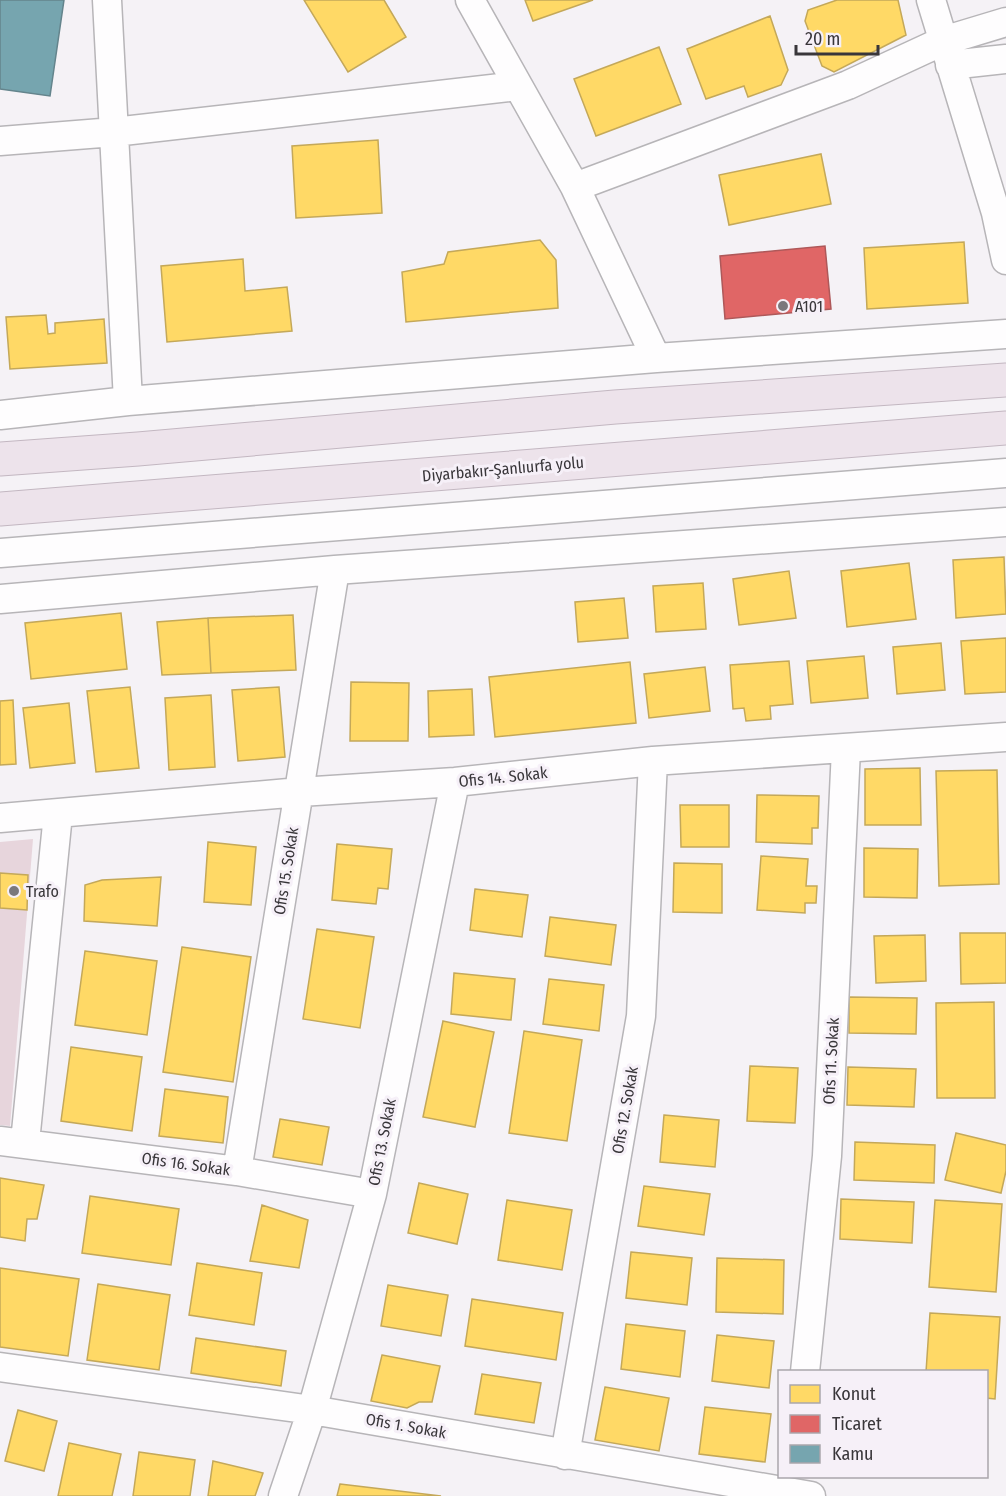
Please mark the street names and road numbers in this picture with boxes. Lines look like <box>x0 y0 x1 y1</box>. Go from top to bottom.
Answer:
street label: Diyarbakır-Şanlıurfa yolu <box>421 452 585 486</box>
street label: Ofis 14. Sokak <box>458 763 549 791</box>
street label: Ofis 15. Sokak <box>270 825 302 916</box>
street label: Ofis 11. Sokak <box>819 1016 843 1105</box>
street label: Ofis 12. Sokak <box>608 1064 642 1155</box>
street label: Ofis 13. Sokak <box>364 1096 400 1187</box>
street label: Ofis 16. Sokak <box>141 1148 232 1180</box>
street label: Ofis 1. Sokak <box>364 1410 448 1443</box>

